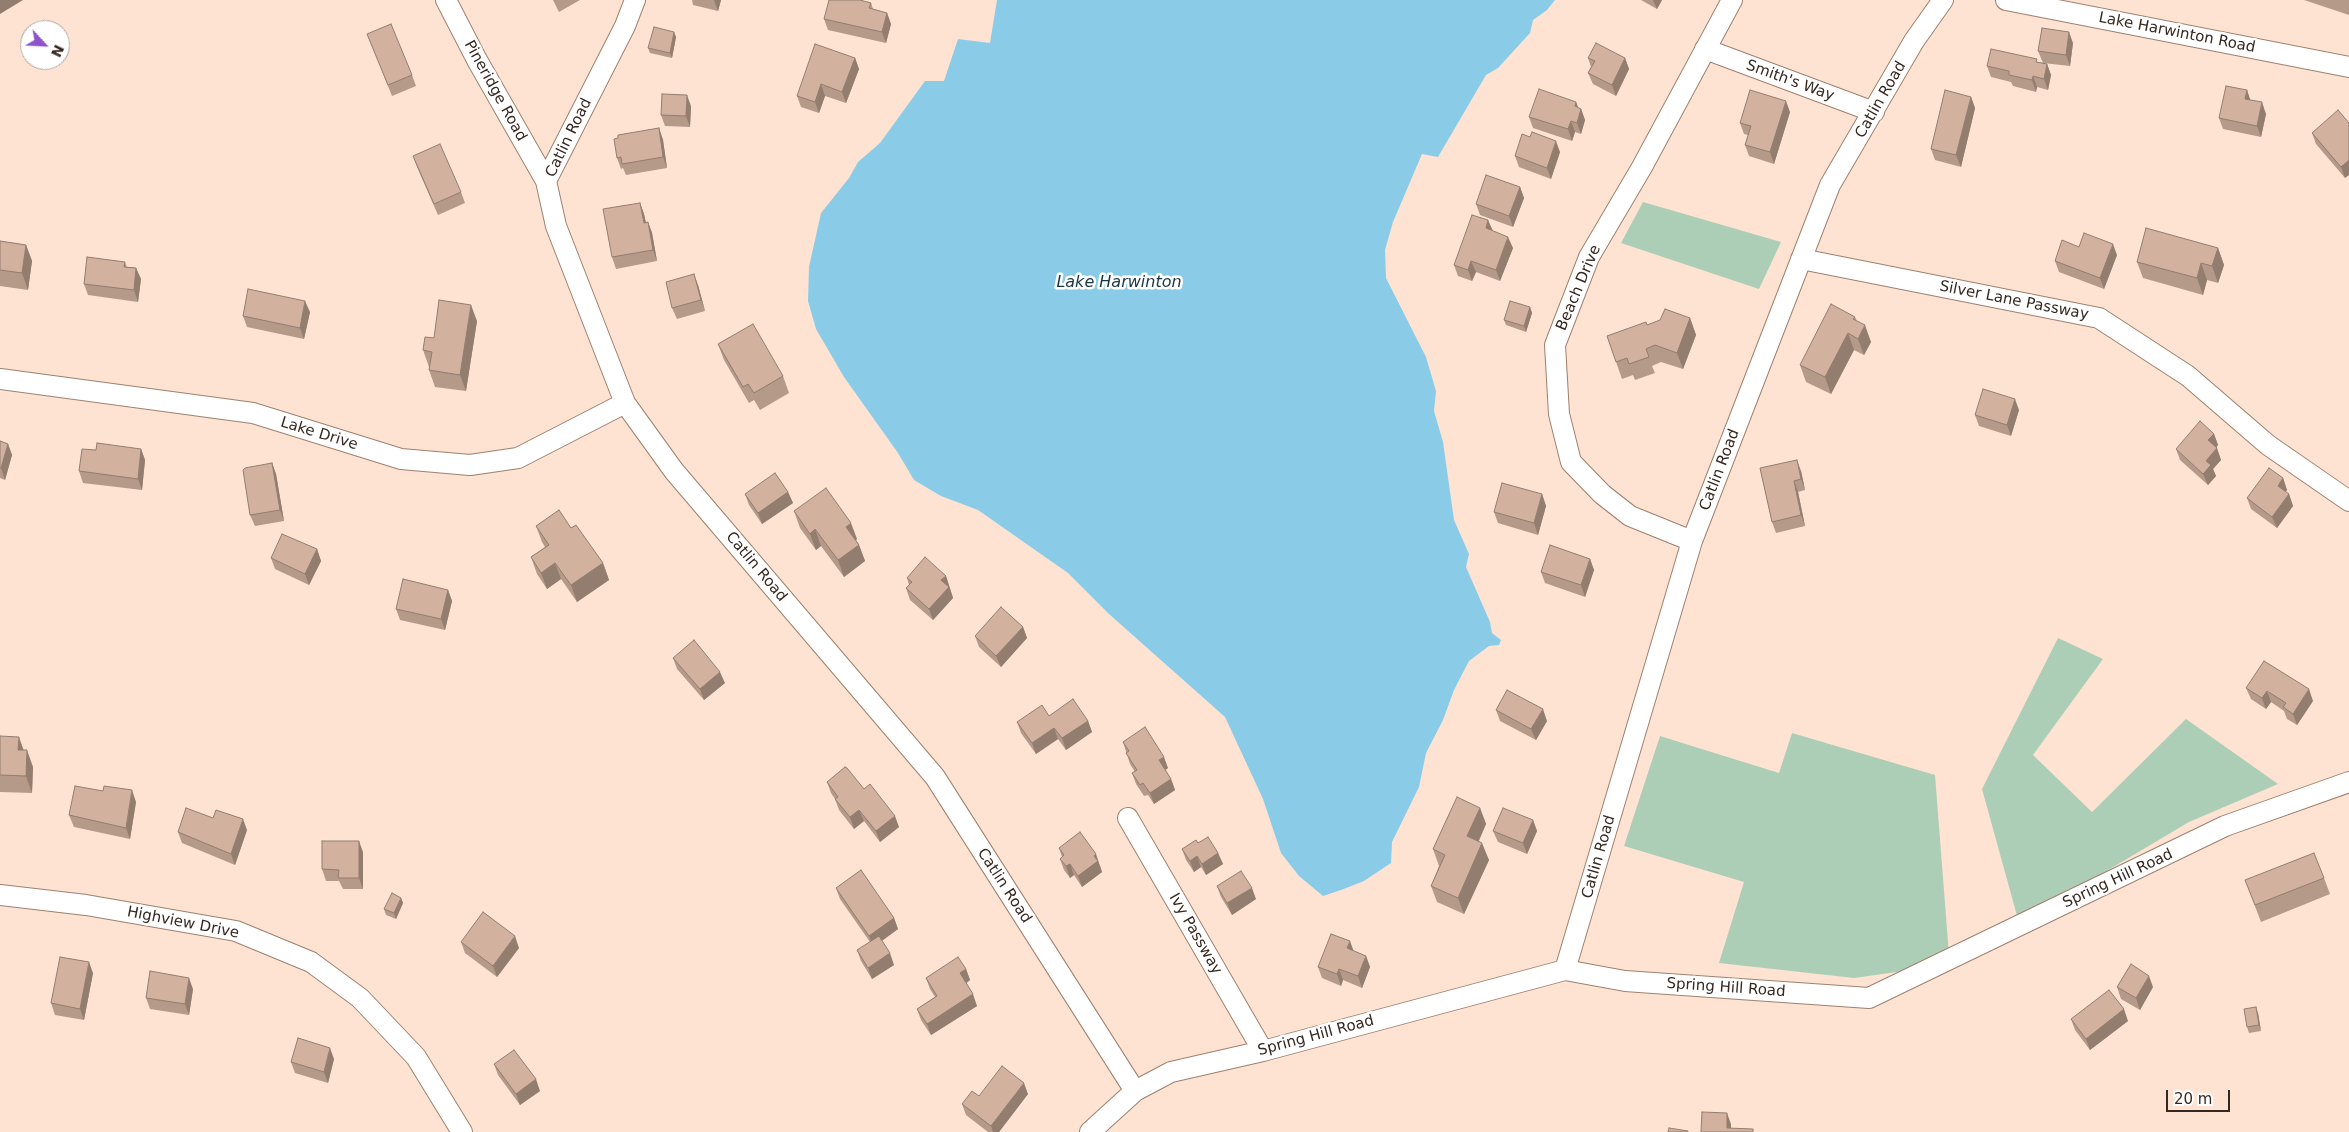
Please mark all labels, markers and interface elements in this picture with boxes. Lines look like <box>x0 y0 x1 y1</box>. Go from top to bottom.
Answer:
street label: Lake Harwinton Road <box>2097 9 2257 57</box>
north arrow <box>20 20 70 70</box>
street label: Pineridge Road <box>460 37 530 145</box>
text: N <box>48 42 67 60</box>
street label: Smith's Way <box>1744 57 1836 105</box>
street label: Catlin Road <box>1852 58 1910 142</box>
street label: Catlin Road <box>542 95 596 181</box>
street label: Beach Drive <box>1553 242 1605 334</box>
water label: Lake Harwinton <box>1056 273 1182 293</box>
street label: Silver Lane Passway <box>1938 278 2090 324</box>
street label: Lake Drive <box>278 414 360 454</box>
street label: Catlin Road <box>1696 427 1744 513</box>
street label: Catlin Road <box>722 528 790 606</box>
street label: Catlin Road <box>1579 813 1619 901</box>
street label: Catlin Road <box>973 845 1035 927</box>
street label: Spring Hill Road <box>2060 846 2176 912</box>
street label: Ivy Passway <box>1165 890 1225 978</box>
street label: Highview Drive <box>125 903 241 943</box>
street label: Spring Hill Road <box>1666 975 1786 1001</box>
street label: Spring Hill Road <box>1256 1012 1376 1060</box>
scale bar <box>2169 1080 2233 1112</box>
text: 20 m <box>2174 1090 2212 1108</box>

